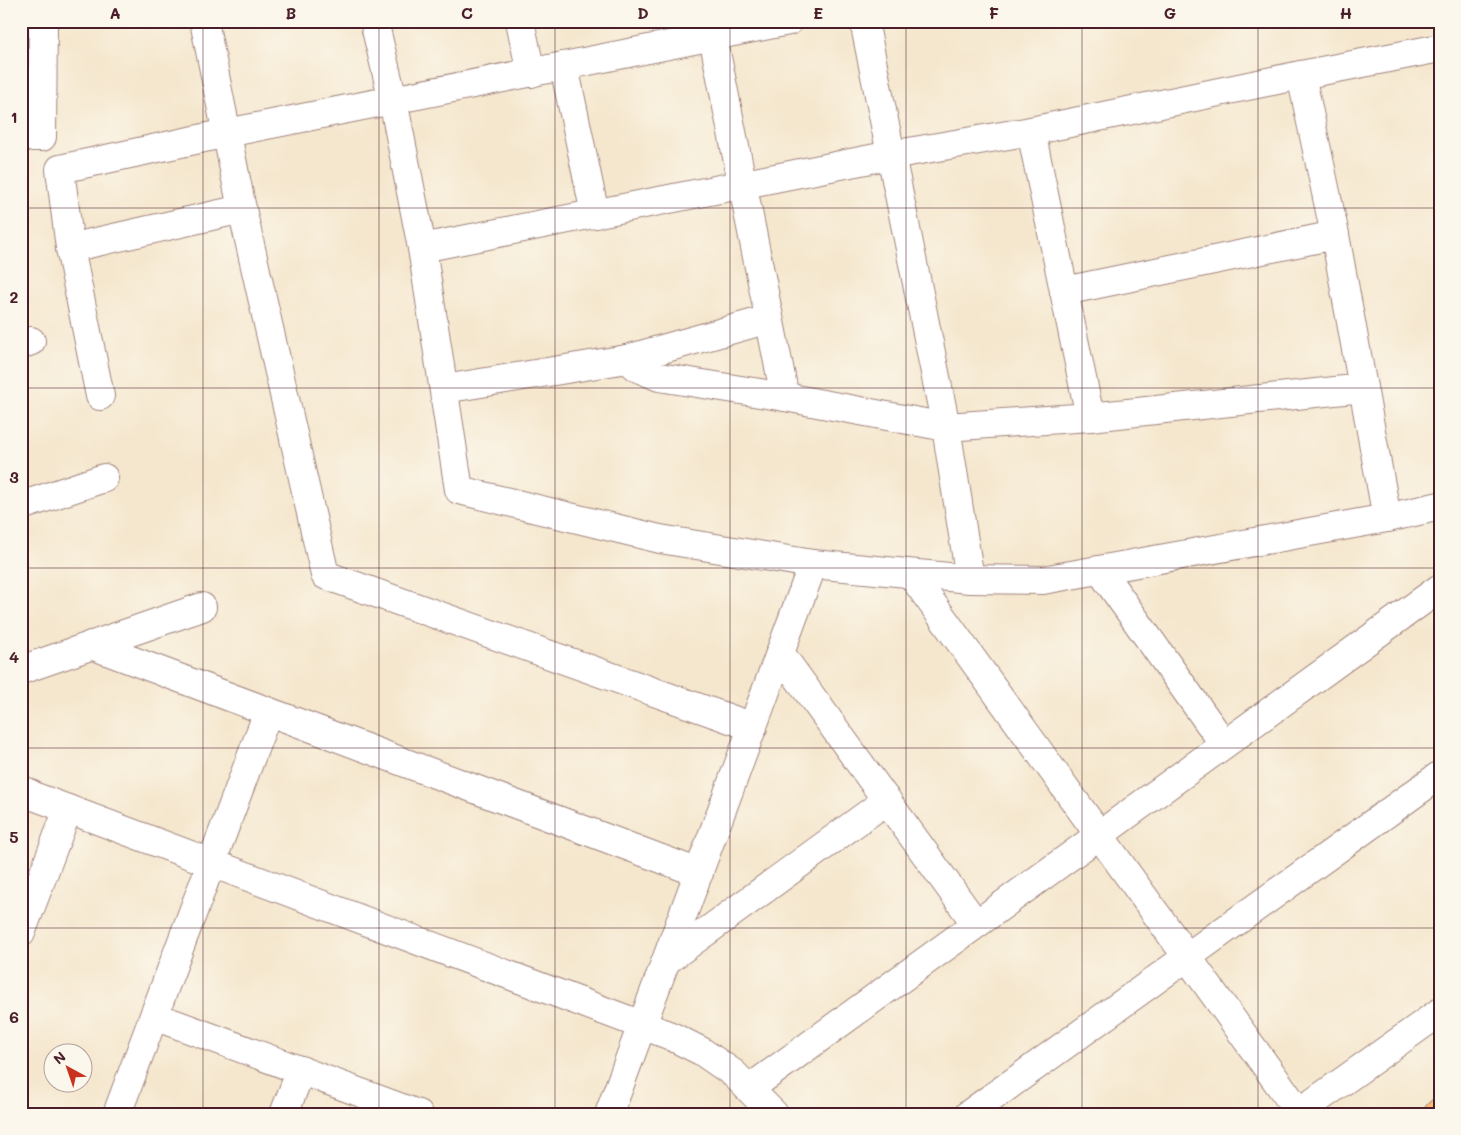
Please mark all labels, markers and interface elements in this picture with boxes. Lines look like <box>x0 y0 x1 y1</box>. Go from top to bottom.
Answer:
text: A <box>109 2 121 23</box>
text: B <box>286 2 296 23</box>
text: C <box>461 2 473 23</box>
text: D <box>637 2 649 23</box>
text: E <box>813 2 823 23</box>
text: F <box>989 2 999 23</box>
text: G <box>1164 2 1176 23</box>
text: H <box>1340 2 1352 23</box>
text: 1 <box>10 106 18 127</box>
text: 2 <box>10 286 19 307</box>
text: 3 <box>9 466 19 487</box>
text: 4 <box>9 646 19 667</box>
text: 5 <box>9 826 19 847</box>
text: 6 <box>9 1006 19 1027</box>
north arrow <box>42 1042 92 1092</box>
text: N <box>49 1047 70 1068</box>

